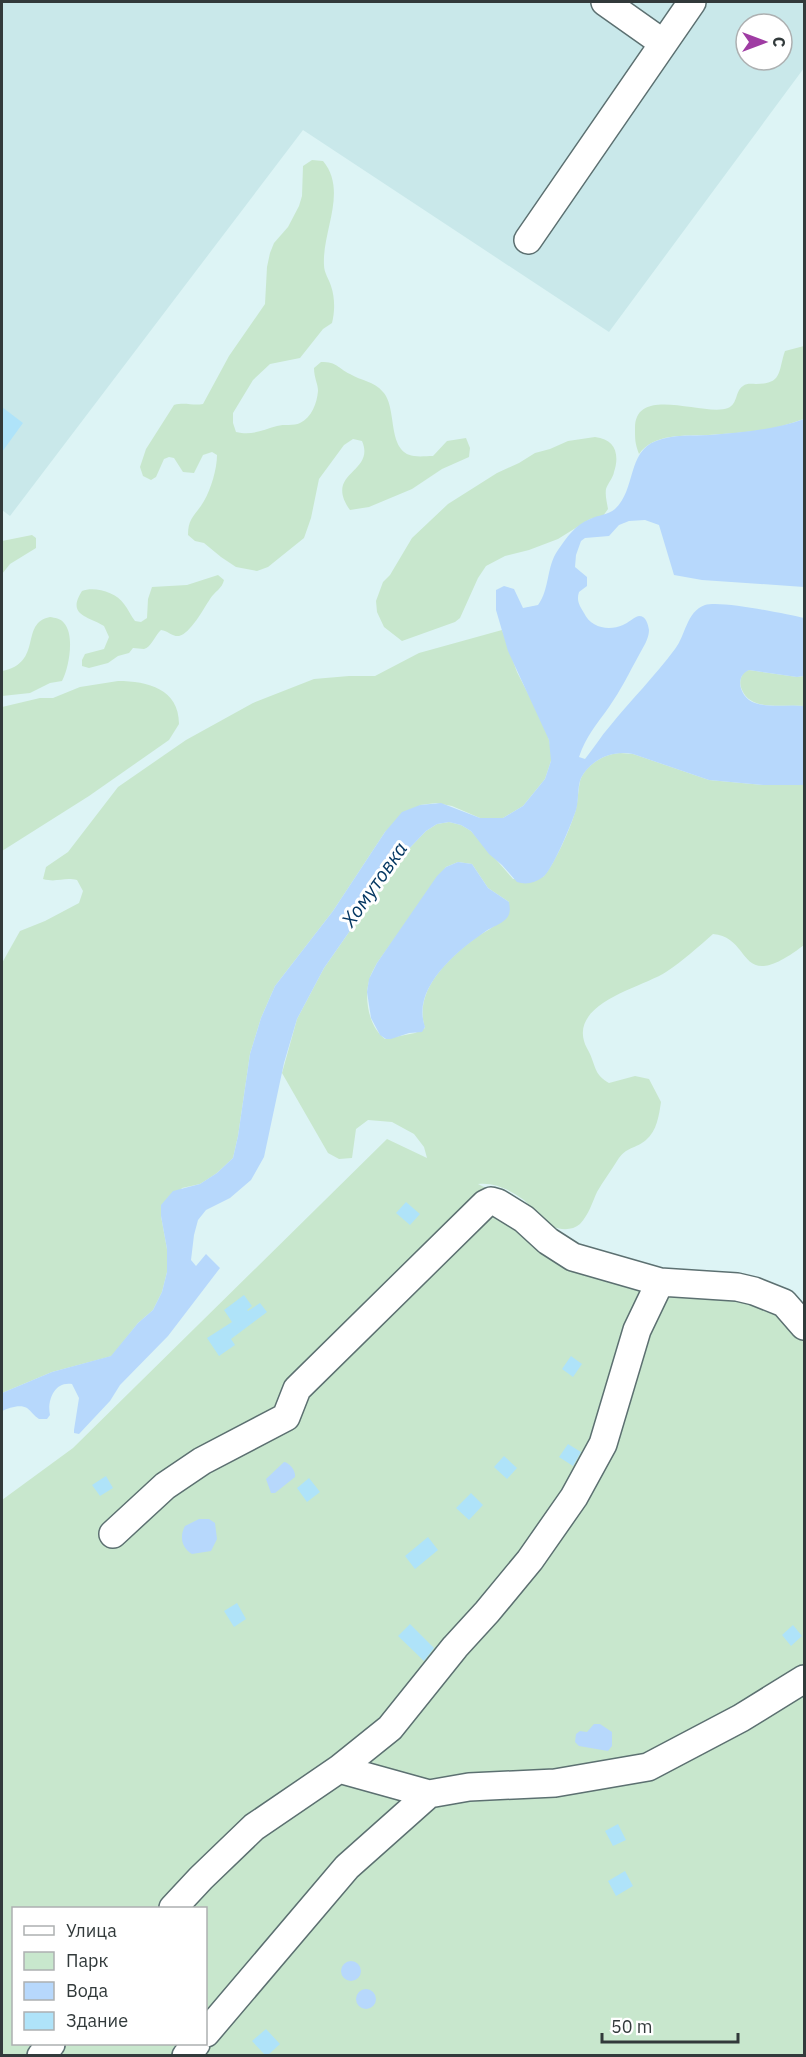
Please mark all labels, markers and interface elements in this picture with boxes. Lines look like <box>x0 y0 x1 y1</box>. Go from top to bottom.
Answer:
north arrow <box>734 12 794 72</box>
text: С <box>769 37 789 47</box>
water label: Хомутовка <box>334 836 413 933</box>
legend <box>12 1907 207 2045</box>
text: Улица <box>66 1919 117 1942</box>
text: Парк <box>66 1949 109 1972</box>
text: Вода <box>66 1979 109 2002</box>
scale bar <box>602 2006 738 2044</box>
text: Здание <box>66 2009 128 2032</box>
text: 50 m <box>611 2015 653 2038</box>

